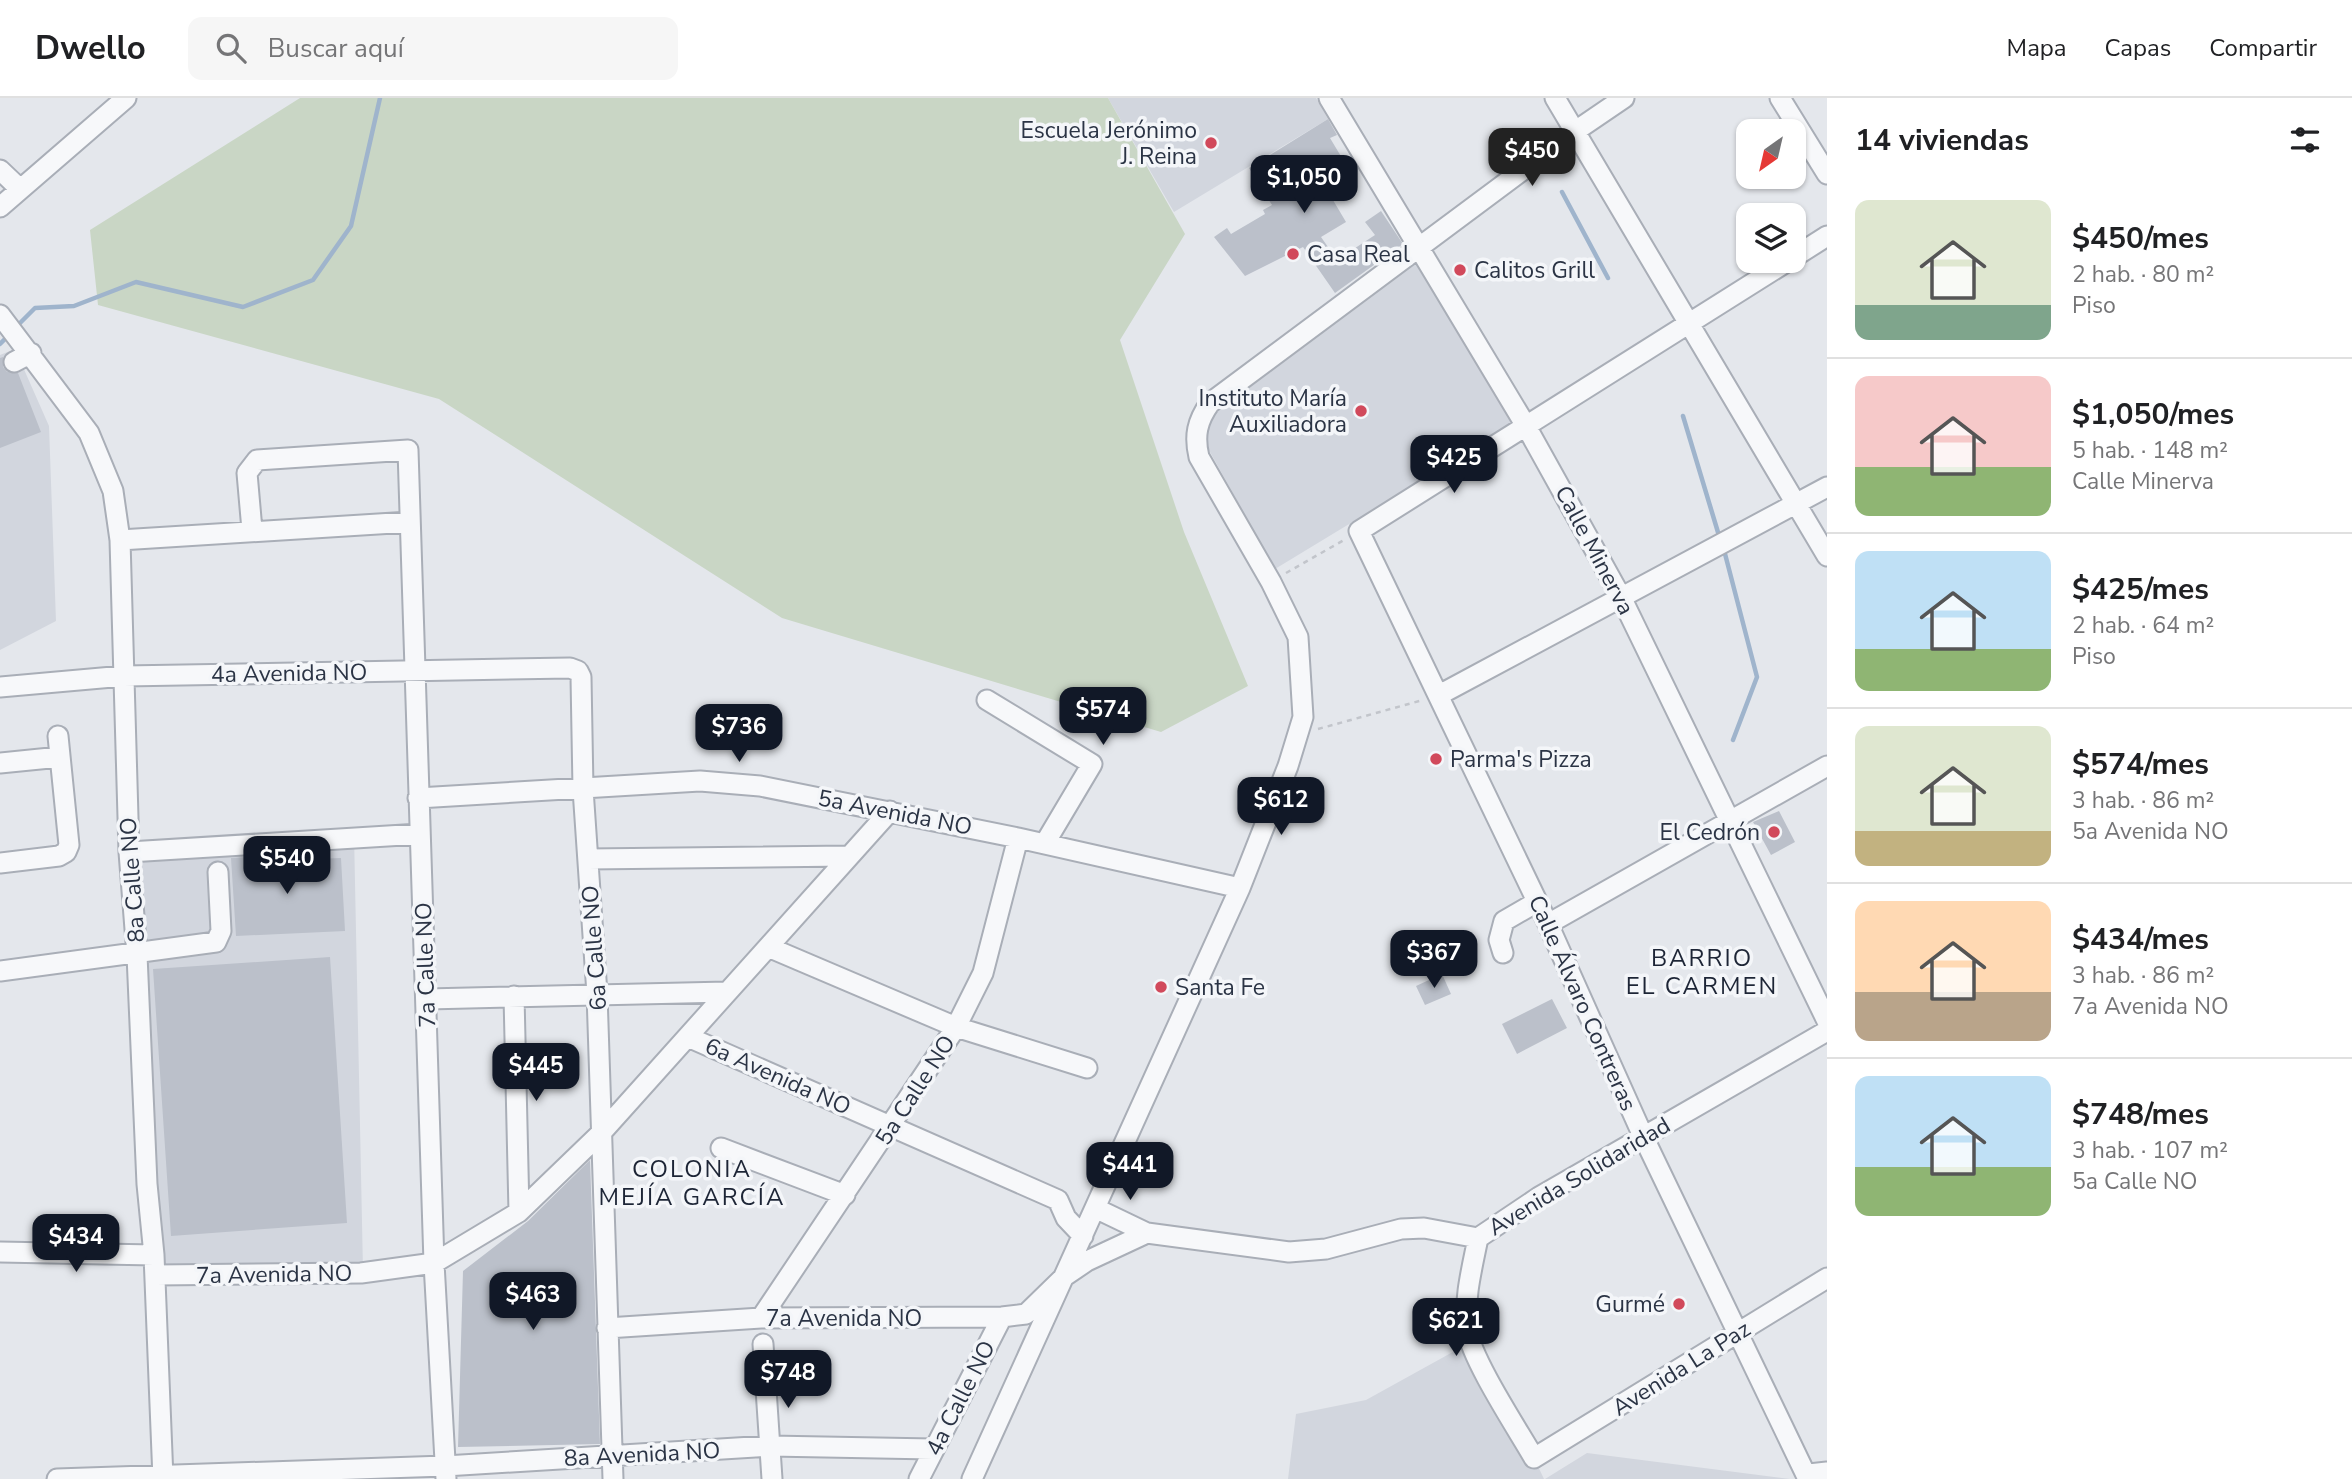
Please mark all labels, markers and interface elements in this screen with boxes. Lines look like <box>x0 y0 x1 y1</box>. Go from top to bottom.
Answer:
search box <box>188 17 678 80</box>
text: Dwello <box>35 26 146 71</box>
icon: search <box>212 29 250 67</box>
text: Buscar aquí <box>268 31 404 66</box>
text: Mapa <box>2007 32 2067 64</box>
text: Capas <box>2105 32 2171 64</box>
text: Compartir <box>2209 32 2317 64</box>
place label: Escuela Jerónimo J. Reina <box>1021 115 1197 172</box>
north arrow <box>1736 119 1806 189</box>
map controls <box>1736 119 1806 273</box>
text: 14 viviendas <box>1855 120 2029 161</box>
icon: filters <box>2286 121 2324 159</box>
pin: $450 <box>1491 129 1573 188</box>
marker: Escuela Jerónimo J. Reina <box>1203 135 1219 151</box>
text: $450 <box>1504 135 1560 166</box>
pin: $1,050 <box>1247 156 1361 215</box>
text: $1,050 <box>1267 162 1341 193</box>
button: layers <box>1736 203 1806 273</box>
text: $450/mes <box>2072 218 2209 259</box>
icon: home <box>1911 228 1995 312</box>
place label: Casa Real <box>1307 239 1410 270</box>
marker: Casa Real <box>1285 246 1301 262</box>
place label: Calitos Grill <box>1474 255 1595 286</box>
text: 2 hab. · 80 m² <box>2072 259 2214 290</box>
marker: Calitos Grill <box>1452 262 1468 278</box>
text: Piso <box>2072 290 2116 321</box>
place label: Instituto María Auxiliadora <box>1199 383 1347 440</box>
text: $1,050/mes <box>2072 394 2234 435</box>
marker: Instituto María Auxiliadora <box>1353 403 1369 419</box>
icon: home <box>1911 404 1995 488</box>
text: 5 hab. · 148 m² <box>2072 435 2228 466</box>
pin: $425 <box>1413 436 1495 495</box>
text: $425 <box>1426 442 1482 473</box>
text: Calle Minerva <box>2072 466 2214 497</box>
street label: Calle Minerva <box>1548 480 1642 620</box>
text: $425/mes <box>2072 569 2209 610</box>
icon: home <box>1911 579 1995 663</box>
text: 2 hab. · 64 m² <box>2072 610 2214 641</box>
text: Piso <box>2072 641 2116 672</box>
street label: 4a Avenida NO <box>210 657 368 690</box>
pin: $574 <box>1062 688 1144 747</box>
text: $574 <box>1075 694 1131 725</box>
pin: $736 <box>698 704 780 764</box>
text: $736 <box>711 711 767 742</box>
place label: Parma's Pizza <box>1450 744 1592 775</box>
text: $574/mes <box>2072 744 2209 785</box>
marker: Parma's Pizza <box>1428 751 1444 767</box>
icon: home <box>1911 754 1995 838</box>
pin: $612 <box>1240 778 1322 837</box>
street label: 5a Avenida NO <box>815 782 975 843</box>
text: $612 <box>1253 784 1309 815</box>
text: 3 hab. · 86 m² <box>2072 785 2214 816</box>
street label: 8a Calle NO <box>113 816 152 944</box>
text: 5a Avenida NO <box>2072 816 2229 847</box>
place label: El Cedrón <box>1660 817 1760 848</box>
marker: El Cedrón <box>1766 824 1782 840</box>
pin: $540 <box>246 836 328 896</box>
text: $540 <box>259 843 315 874</box>
street label: 6a Calle NO <box>575 884 614 1012</box>
street label: Calle Álvaro Contreras <box>1521 890 1644 1116</box>
street label: 7a Calle NO <box>408 902 443 1028</box>
text: $434/mes <box>2072 919 2209 960</box>
icon: home <box>1911 929 1995 1013</box>
pin: $367 <box>1393 930 1475 990</box>
text: $367 <box>1406 937 1462 968</box>
district label: BARRIO EL CARMEN <box>1626 942 1778 1002</box>
text: 3 hab. · 86 m² <box>2072 960 2214 991</box>
place label: Santa Fe <box>1175 972 1265 1003</box>
marker: Santa Fe <box>1153 979 1169 995</box>
text: 7a Avenida NO <box>2072 991 2229 1022</box>
street label: 5a Calle NO <box>868 1029 963 1151</box>
street label: 6a Avenida NO <box>700 1030 856 1122</box>
pin: $445 <box>495 1044 577 1103</box>
text: $445 <box>508 1050 564 1081</box>
text: $748/mes <box>2072 1094 2209 1135</box>
icon: home <box>1911 1104 1995 1188</box>
street label: Avenida Solidaridad <box>1482 1110 1676 1243</box>
text: 3 hab. · 107 m² <box>2072 1135 2228 1166</box>
pin: $441 <box>1089 1142 1171 1202</box>
text: $441 <box>1102 1149 1158 1180</box>
district label: COLONIA MEJÍA GARCÍA <box>599 1153 785 1213</box>
text: 5a Calle NO <box>2072 1166 2198 1197</box>
pin: $434 <box>35 1214 117 1274</box>
text: $434 <box>48 1221 104 1252</box>
street label: 7a Avenida NO <box>195 1258 353 1291</box>
pin: $463 <box>492 1272 574 1332</box>
text: $463 <box>505 1279 561 1310</box>
place label: Gurmé <box>1595 1289 1665 1320</box>
marker: Gurmé <box>1671 1296 1687 1312</box>
pin: $621 <box>1415 1298 1497 1358</box>
street label: 7a Avenida NO <box>766 1303 922 1334</box>
text: $621 <box>1428 1305 1484 1336</box>
street label: Avenida La Paz <box>1606 1314 1756 1423</box>
street label: 4a Calle NO <box>918 1335 1003 1461</box>
pin: $748 <box>747 1350 829 1410</box>
text: $748 <box>760 1357 816 1388</box>
street label: 8a Avenida NO <box>563 1435 721 1474</box>

